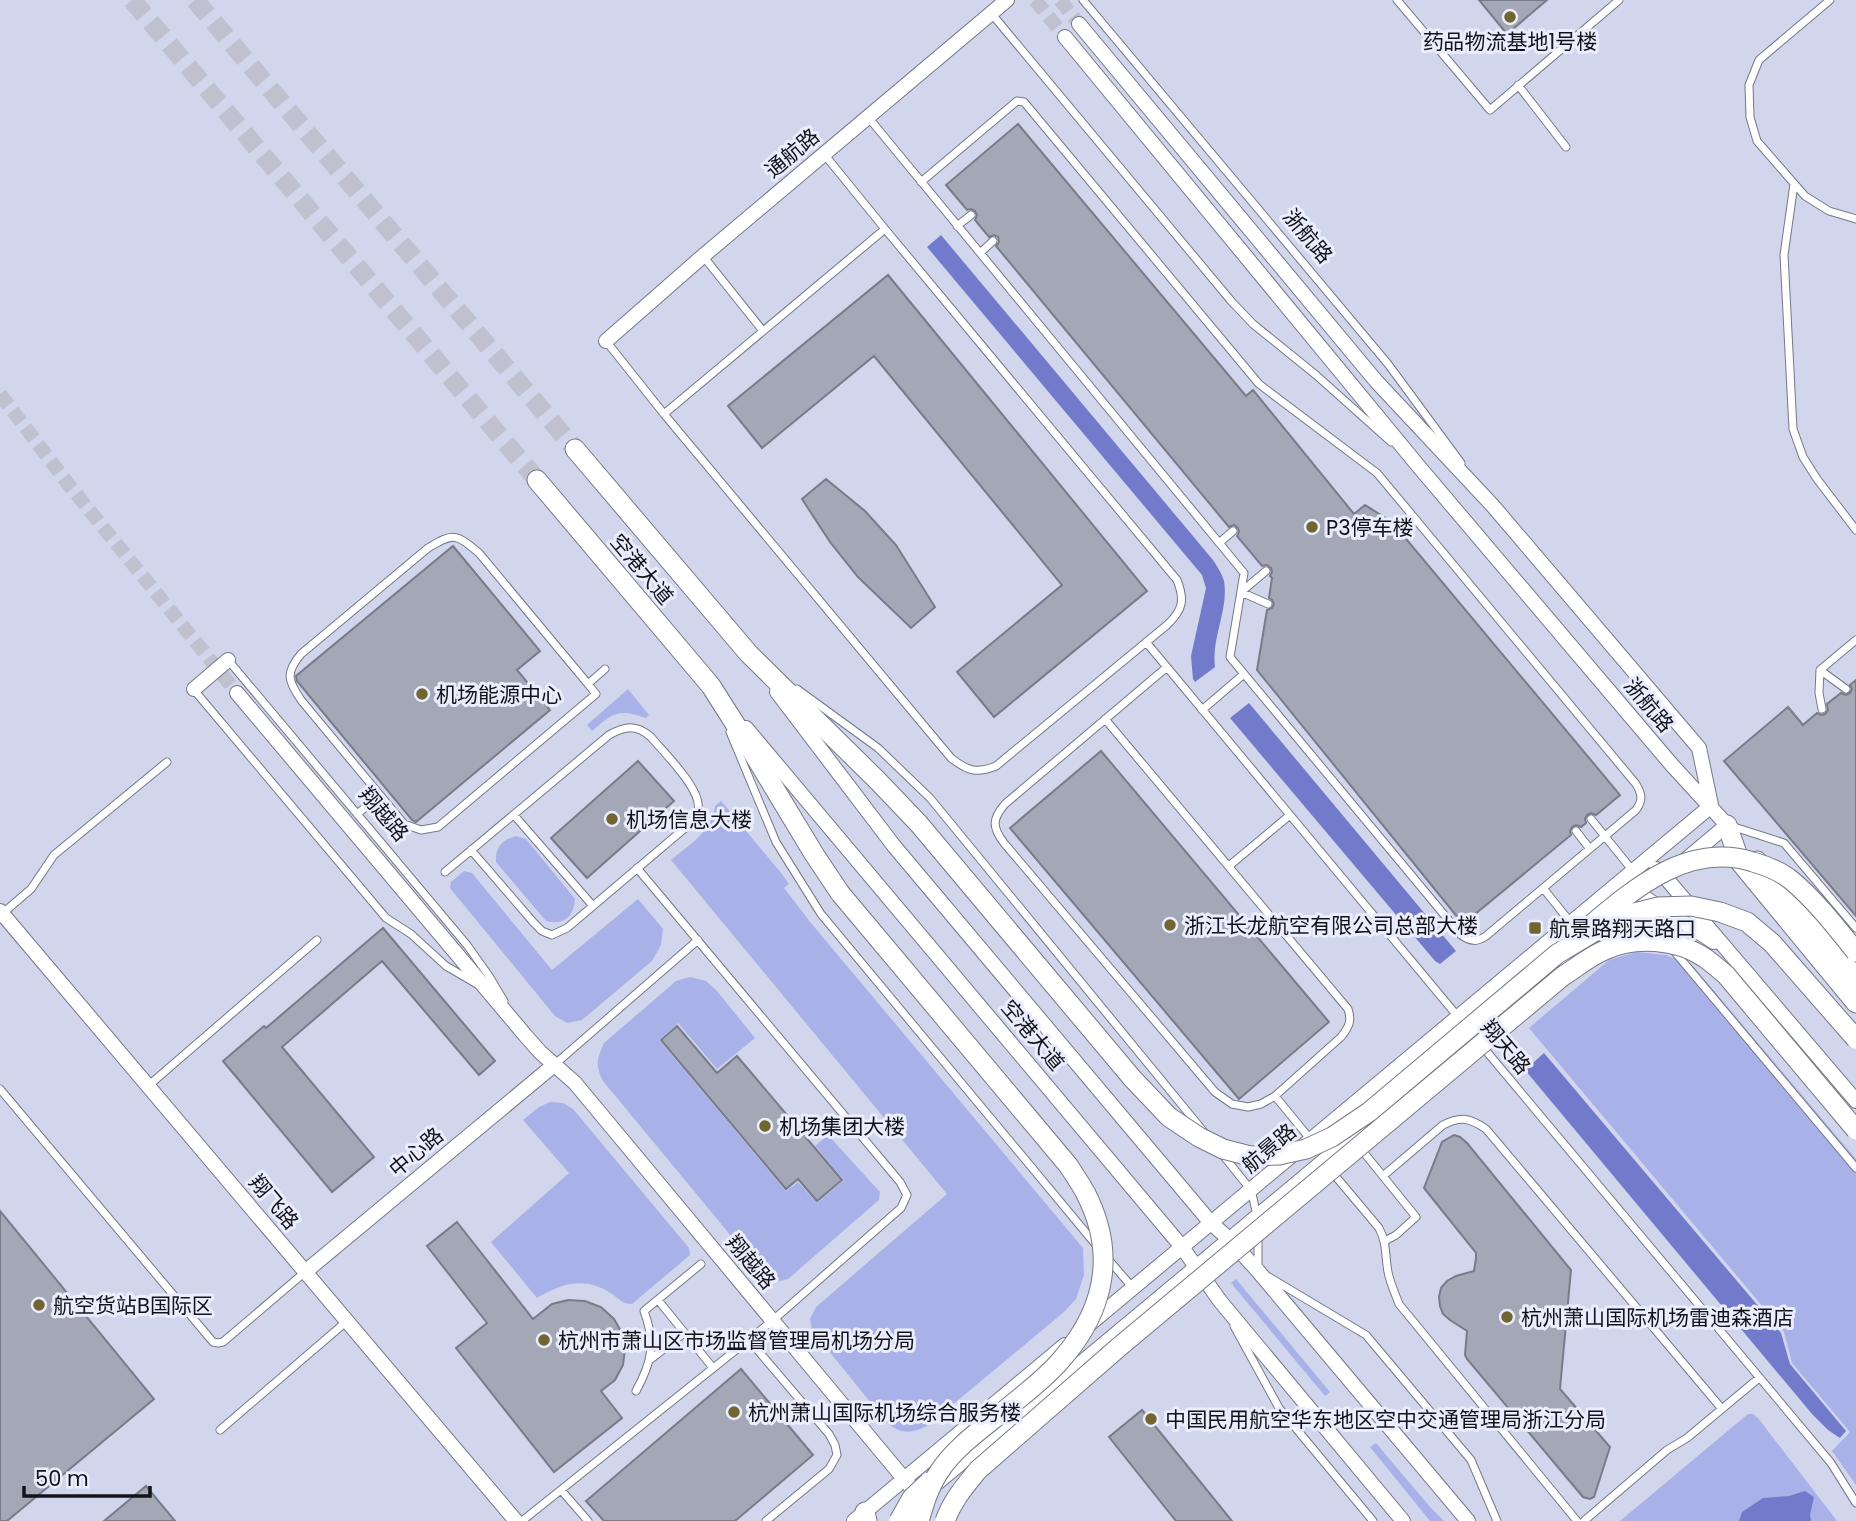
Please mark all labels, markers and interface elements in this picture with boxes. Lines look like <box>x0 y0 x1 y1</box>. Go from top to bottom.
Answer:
marker: 药品物流基地1号楼 <box>1502 9 1518 25</box>
place label: 药品物流基地1号楼 <box>1423 27 1597 56</box>
street label: 通航路 <box>759 122 825 184</box>
street label: 浙航路 <box>1277 203 1339 269</box>
place label: P3停车楼 <box>1326 513 1414 542</box>
marker: P3停车楼 <box>1304 519 1320 535</box>
street label: 空港大道 <box>604 528 680 610</box>
street label: 浙航路 <box>1618 672 1680 738</box>
place label: 机场能源中心 <box>436 680 562 709</box>
marker: 机场能源中心 <box>414 686 430 702</box>
street label: 翔越路 <box>353 781 415 847</box>
place label: 机场信息大楼 <box>626 805 752 834</box>
marker: 机场信息大楼 <box>604 811 620 827</box>
place label: 浙江长龙航空有限公司总部大楼 <box>1184 911 1478 940</box>
place label: 航景路翔天路口 <box>1549 914 1696 943</box>
marker: 浙江长龙航空有限公司总部大楼 <box>1162 917 1178 933</box>
marker: 航景路翔天路口 <box>1527 920 1543 936</box>
street label: 空港大道 <box>995 994 1071 1076</box>
street label: 翔天路 <box>1475 1014 1537 1080</box>
place label: 机场集团大楼 <box>779 1112 905 1141</box>
street label: 航景路 <box>1236 1117 1302 1179</box>
marker: 机场集团大楼 <box>757 1118 773 1134</box>
street label: 中心路 <box>383 1121 449 1183</box>
street label: 翔飞路 <box>243 1169 305 1235</box>
street label: 翔越路 <box>720 1229 782 1295</box>
place label: 航空货站B国际区 <box>53 1291 213 1320</box>
marker: 航空货站B国际区 <box>31 1297 47 1313</box>
place label: 杭州萧山国际机场雷迪森酒店 <box>1521 1303 1794 1332</box>
marker: 杭州萧山国际机场雷迪森酒店 <box>1499 1309 1515 1325</box>
place label: 杭州市萧山区市场监督管理局机场分局 <box>558 1326 915 1355</box>
marker: 杭州市萧山区市场监督管理局机场分局 <box>536 1332 552 1348</box>
place label: 杭州萧山国际机场综合服务楼 <box>748 1398 1021 1427</box>
marker: 杭州萧山国际机场综合服务楼 <box>726 1404 742 1420</box>
place label: 中国民用航空华东地区空中交通管理局浙江分局 <box>1165 1405 1606 1434</box>
marker: 中国民用航空华东地区空中交通管理局浙江分局 <box>1143 1411 1159 1427</box>
scale bar <box>24 1454 150 1498</box>
text: 50 m <box>35 1464 89 1493</box>

